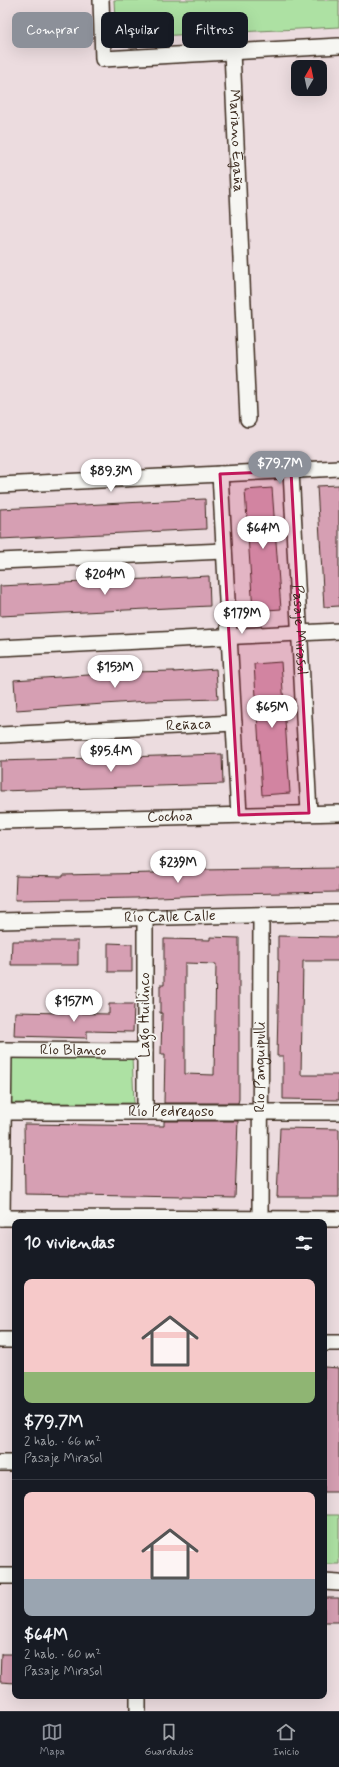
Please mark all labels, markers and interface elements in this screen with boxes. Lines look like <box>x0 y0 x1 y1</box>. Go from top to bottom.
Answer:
chip: Comprar <box>12 12 93 48</box>
chip: Alquilar <box>101 12 174 48</box>
chip: Filtros <box>182 12 248 48</box>
north arrow <box>291 60 327 96</box>
map controls <box>291 60 327 96</box>
street label: Mariano Egaña <box>224 89 248 193</box>
pin: $79.7M <box>247 451 313 485</box>
text: $79.7M <box>257 455 303 472</box>
pin: $89.3M <box>78 459 144 493</box>
text: $89.3M <box>90 463 132 480</box>
pin: $64M <box>239 516 287 550</box>
text: $64M <box>246 520 280 537</box>
pin: $204M <box>77 562 133 596</box>
text: $204M <box>85 566 125 583</box>
street label: Pasaje Mirasol <box>287 584 312 676</box>
pin: $179M <box>214 601 270 635</box>
text: $179M <box>223 605 261 622</box>
pin: $153M <box>87 655 143 689</box>
text: $153M <box>96 659 134 676</box>
pin: $65M <box>248 695 296 729</box>
text: $65M <box>256 699 288 716</box>
street label: Reñaca <box>166 714 212 736</box>
pin: $95.4M <box>78 739 144 773</box>
text: $95.4M <box>90 743 132 760</box>
street label: Cochoa <box>147 806 193 828</box>
pin: $239M <box>150 850 206 884</box>
text: $239M <box>159 854 197 871</box>
street label: Río Calle Calle <box>124 906 216 928</box>
street label: Lago Huilinco <box>135 972 156 1058</box>
pin: $157M <box>46 989 102 1023</box>
text: $157M <box>54 993 94 1010</box>
street label: Río Panguipulli <box>250 1021 272 1113</box>
street label: Río Blanco <box>40 1040 107 1061</box>
street label: Río Pedregoso <box>128 1102 214 1122</box>
text: 10 viviendas <box>24 1232 115 1254</box>
icon: filters <box>293 1232 315 1254</box>
icon: home <box>134 1305 206 1377</box>
text: $79.7M <box>24 1411 83 1433</box>
text: 2 hab. · 66 m² <box>24 1433 101 1450</box>
text: Pasaje Mirasol <box>24 1450 103 1467</box>
icon: home <box>134 1518 206 1590</box>
text: $64M <box>24 1624 68 1646</box>
text: 2 hab. · 60 m² <box>24 1646 101 1663</box>
text: Pasaje Mirasol <box>24 1663 103 1680</box>
tab: Mapa <box>40 1721 65 1759</box>
tab: Guardados <box>144 1721 193 1759</box>
tab: Inicio <box>273 1721 299 1759</box>

